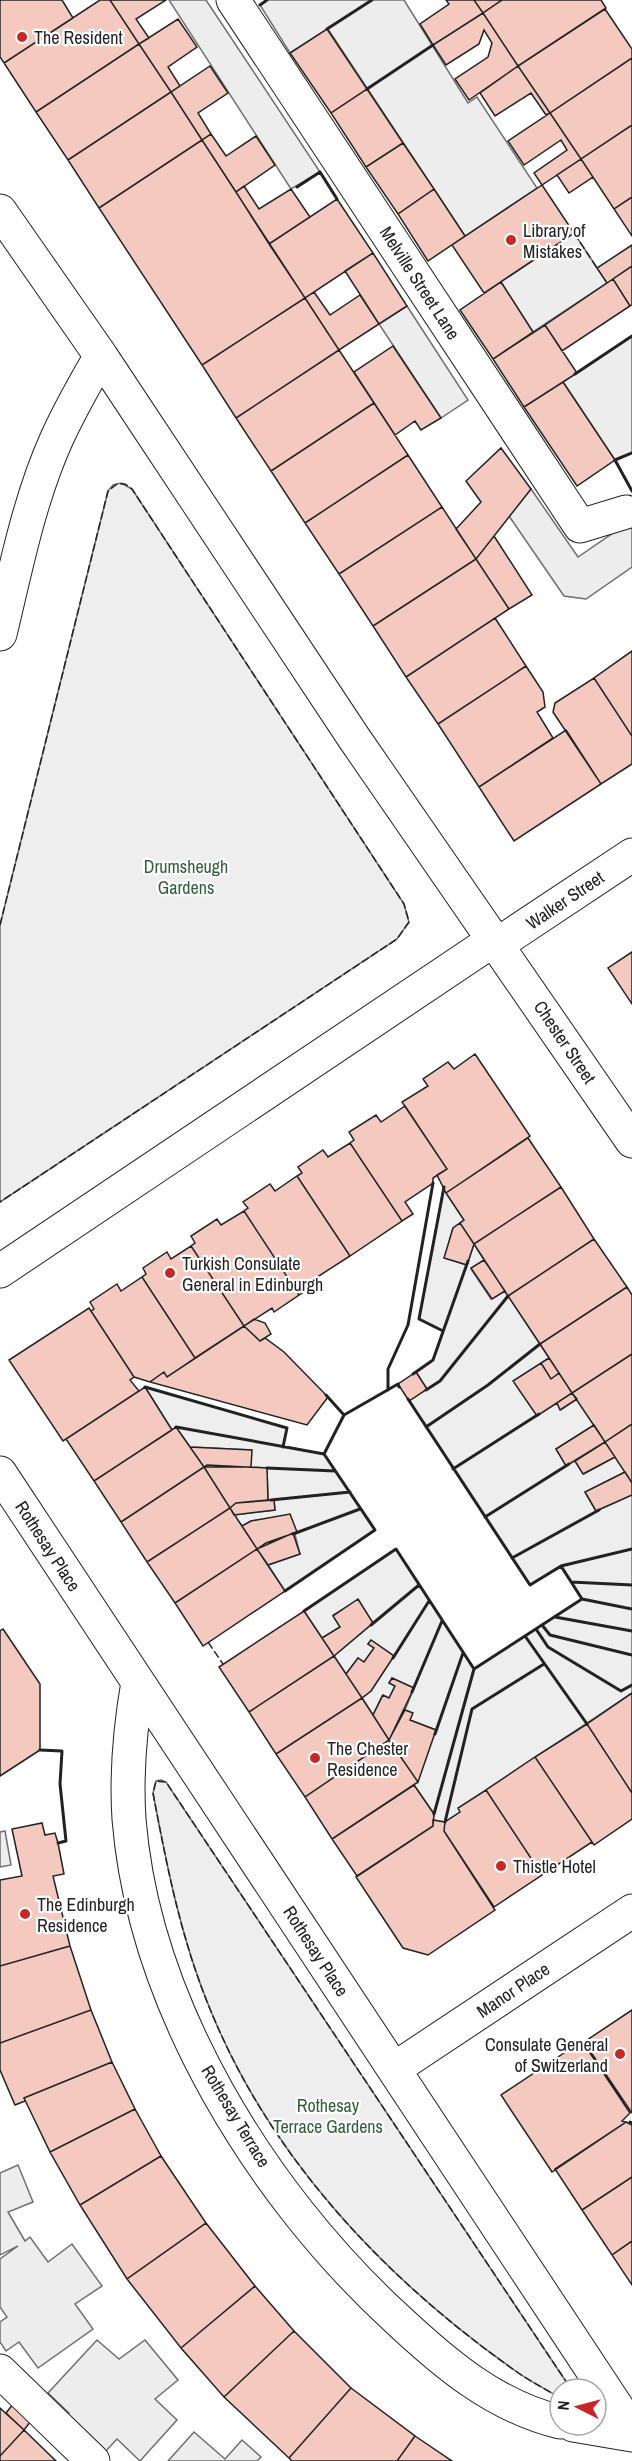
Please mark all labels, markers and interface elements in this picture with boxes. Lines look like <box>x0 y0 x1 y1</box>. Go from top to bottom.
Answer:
place label: The Resident <box>34 25 123 50</box>
marker: The Resident <box>15 30 29 44</box>
place label: Library of Mistakes <box>523 218 586 264</box>
street label: Melville Street Lane <box>374 221 466 345</box>
marker: Library of Mistakes <box>504 233 518 247</box>
park label: Drumsheugh Gardens <box>144 854 228 900</box>
street label: Walker Street <box>521 865 609 935</box>
street label: Chester Street <box>528 996 602 1088</box>
place label: Turkish Consulate General in Edinburgh <box>182 1251 323 1297</box>
marker: Turkish Consulate General in Edinburgh <box>163 1266 177 1280</box>
street label: Rothesay Place <box>9 1496 87 1596</box>
place label: The Chester Residence <box>327 1736 408 1782</box>
marker: The Chester Residence <box>308 1751 322 1765</box>
place label: Thistle Hotel <box>513 1854 596 1879</box>
marker: Thistle Hotel <box>494 1859 508 1873</box>
place label: The Edinburgh Residence <box>37 1892 135 1938</box>
street label: Rothesay Place <box>277 1901 355 2001</box>
marker: The Edinburgh Residence <box>18 1907 32 1921</box>
street label: Manor Place <box>472 1956 554 2024</box>
place label: Consulate General of Switzerland <box>485 2032 608 2078</box>
marker: Consulate General of Switzerland <box>613 2047 627 2061</box>
street label: Rothesay Terrace <box>196 2060 276 2172</box>
park label: Rothesay Terrace Gardens <box>273 2093 383 2139</box>
north arrow <box>548 2377 608 2437</box>
text: N <box>552 2400 575 2411</box>

